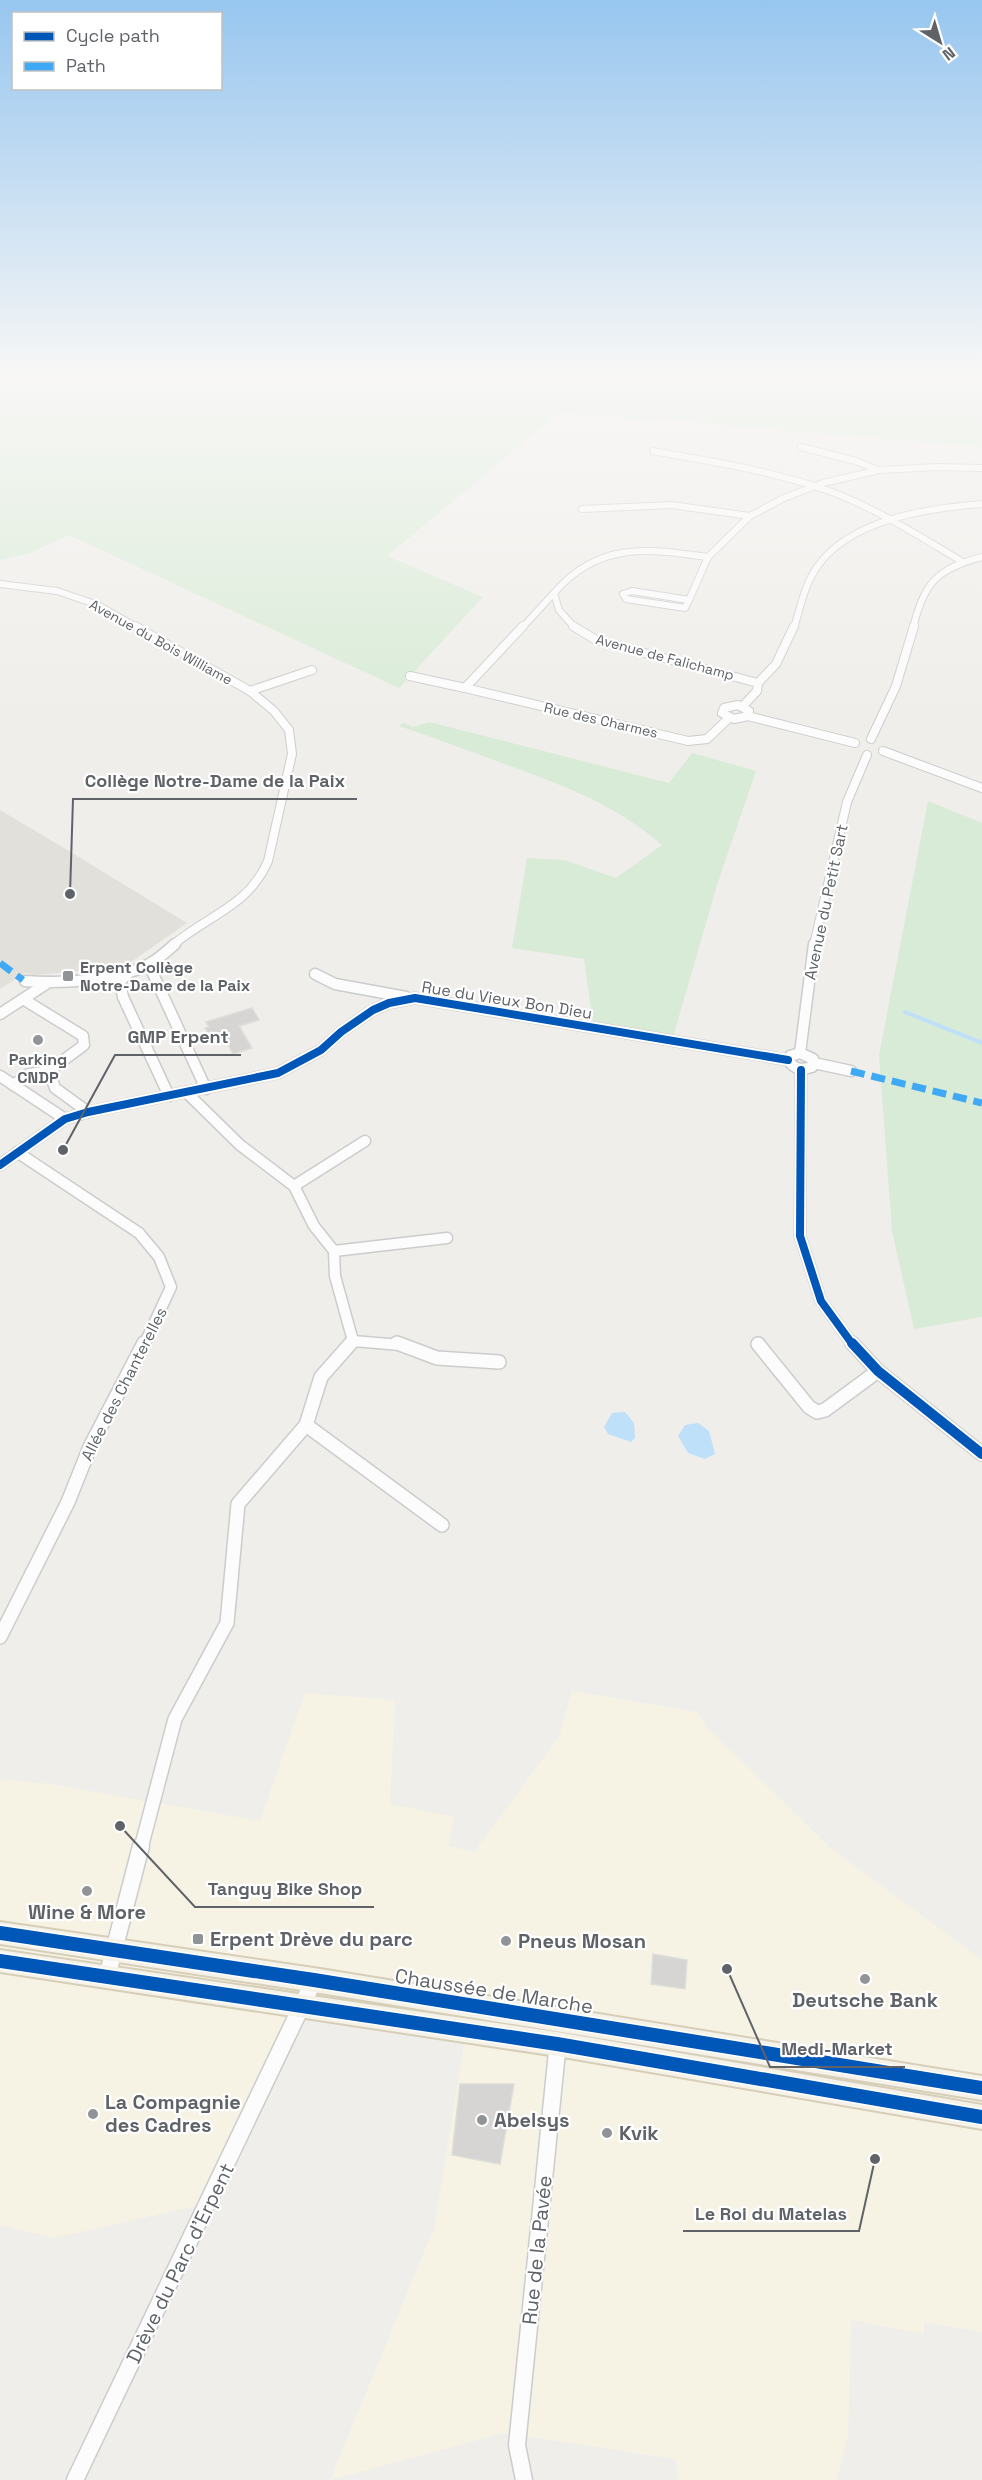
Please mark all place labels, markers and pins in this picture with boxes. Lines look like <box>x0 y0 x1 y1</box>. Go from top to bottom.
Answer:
callout: Collège Notre-Dame de la Paix <box>73 763 357 799</box>
place label: Erpent Collège Notre-Dame de la Paix <box>80 957 251 996</box>
marker: Erpent Collège Notre-Dame de la Paix <box>61 969 75 983</box>
callout: GMP Erpent <box>115 1019 241 1055</box>
marker: Parking CNDP <box>31 1033 45 1047</box>
place label: Parking CNDP <box>9 1049 67 1088</box>
callout: Tanguy Bike Shop <box>195 1871 374 1907</box>
marker: Wine & More <box>80 1884 94 1898</box>
place label: Wine & More <box>28 1899 146 1925</box>
place label: Erpent Drève du parc <box>210 1926 413 1952</box>
place label: Pneus Mosan <box>518 1928 646 1954</box>
marker: Erpent Drève du parc <box>191 1932 205 1946</box>
marker: Pneus Mosan <box>499 1934 513 1948</box>
marker: Deutsche Bank <box>858 1972 872 1986</box>
place label: Deutsche Bank <box>792 1987 938 2013</box>
callout: Medi-Market <box>770 2031 905 2067</box>
place label: La Compagnie des Cadres <box>105 2089 241 2138</box>
marker: La Compagnie des Cadres <box>86 2107 100 2121</box>
place label: Abelsys <box>494 2107 570 2133</box>
marker: Abelsys <box>475 2113 489 2127</box>
place label: Kvik <box>619 2120 659 2146</box>
marker: Kvik <box>600 2126 614 2140</box>
callout: Le Roi du Matelas <box>683 2195 859 2231</box>

